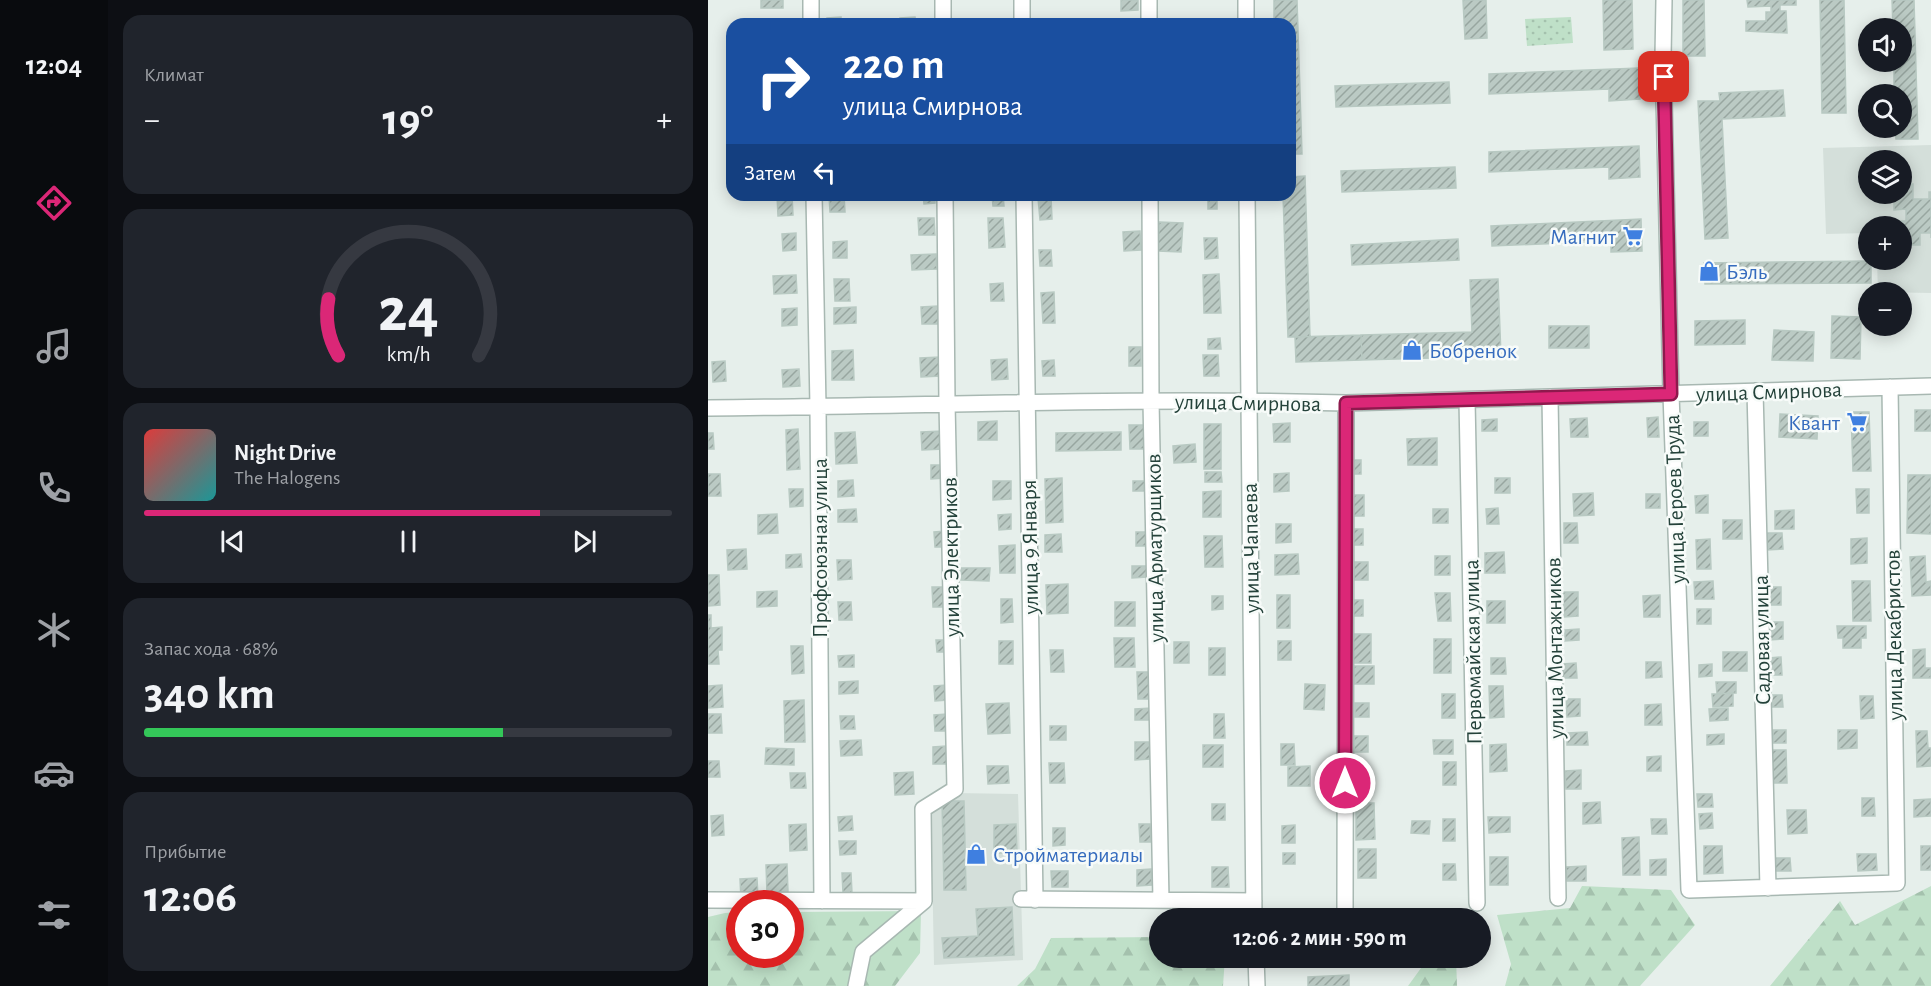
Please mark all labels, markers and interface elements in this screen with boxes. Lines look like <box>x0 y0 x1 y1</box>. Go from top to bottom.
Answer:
map controls <box>1858 18 1912 336</box>
button: sound <box>1858 18 1912 72</box>
icon: right <box>744 42 822 120</box>
text: 220 m <box>843 44 945 86</box>
pin <box>1638 51 1689 102</box>
text: 12:04 <box>26 52 82 79</box>
icon: arrive <box>1647 60 1680 93</box>
text: Климат <box>144 65 204 85</box>
button: search <box>1858 84 1912 138</box>
text: улица Смирнова <box>843 93 1023 120</box>
text: 19° <box>382 98 434 143</box>
text: − <box>144 104 160 137</box>
text: + <box>656 104 672 137</box>
button: layers <box>1858 150 1912 204</box>
icon: left <box>808 156 841 189</box>
text: Затем <box>744 162 796 184</box>
icon: directions <box>33 182 75 224</box>
button: + <box>1858 216 1912 270</box>
supermarket icon: Магнит <box>1621 224 1645 248</box>
place label: Магнит <box>1550 226 1617 248</box>
shop icon: Бэль <box>1697 259 1721 283</box>
place label: Бэль <box>1726 261 1768 283</box>
text: 24 <box>378 280 438 342</box>
button: − <box>1858 282 1912 336</box>
icon: music <box>33 325 75 367</box>
shop icon: Бобренок <box>1400 338 1424 362</box>
place label: Бобренок <box>1429 340 1517 362</box>
text: km/h <box>386 344 430 365</box>
street label: улица Смирнова <box>1695 378 1843 406</box>
street label: улица Смирнова <box>1174 391 1321 415</box>
supermarket icon: Квант <box>1845 410 1869 434</box>
place label: Квант <box>1788 412 1841 434</box>
street label: улица Героев Труда <box>1661 414 1689 585</box>
text: Night Drive <box>234 442 336 464</box>
street label: улица Арматурщиков <box>1142 453 1168 644</box>
street label: Профсоюзная улица <box>809 458 831 638</box>
icon: phone <box>33 467 75 509</box>
text: The Halogens <box>234 468 340 488</box>
street label: улица Электриков <box>939 477 963 638</box>
street label: улица 9 Января <box>1018 479 1042 616</box>
street label: улица Чапаева <box>1239 483 1263 614</box>
icon: previous <box>216 525 249 558</box>
icon: pause <box>392 525 425 558</box>
icon: next <box>568 525 601 558</box>
street label: улица Декабристов <box>1882 549 1907 721</box>
street label: улица Монтажников <box>1542 557 1568 740</box>
street label: Первомайская улица <box>1460 559 1486 745</box>
street label: Садовая улица <box>1750 575 1774 705</box>
icon: climate <box>33 609 75 651</box>
text: Запас хода · 68% <box>144 639 278 659</box>
text: 340 km <box>144 672 275 717</box>
position arrow <box>1313 751 1377 815</box>
icon: car <box>33 752 75 794</box>
text: Прибытие <box>144 842 226 862</box>
shop icon: Стройматериалы <box>964 842 988 866</box>
place label: Стройматериалы <box>993 844 1143 866</box>
text: 12:06 <box>144 875 237 920</box>
speed limit sign: 30 <box>726 890 804 968</box>
icon: filters <box>33 894 75 936</box>
text: 12:06 · 2 мин · 590 m <box>1234 927 1406 949</box>

